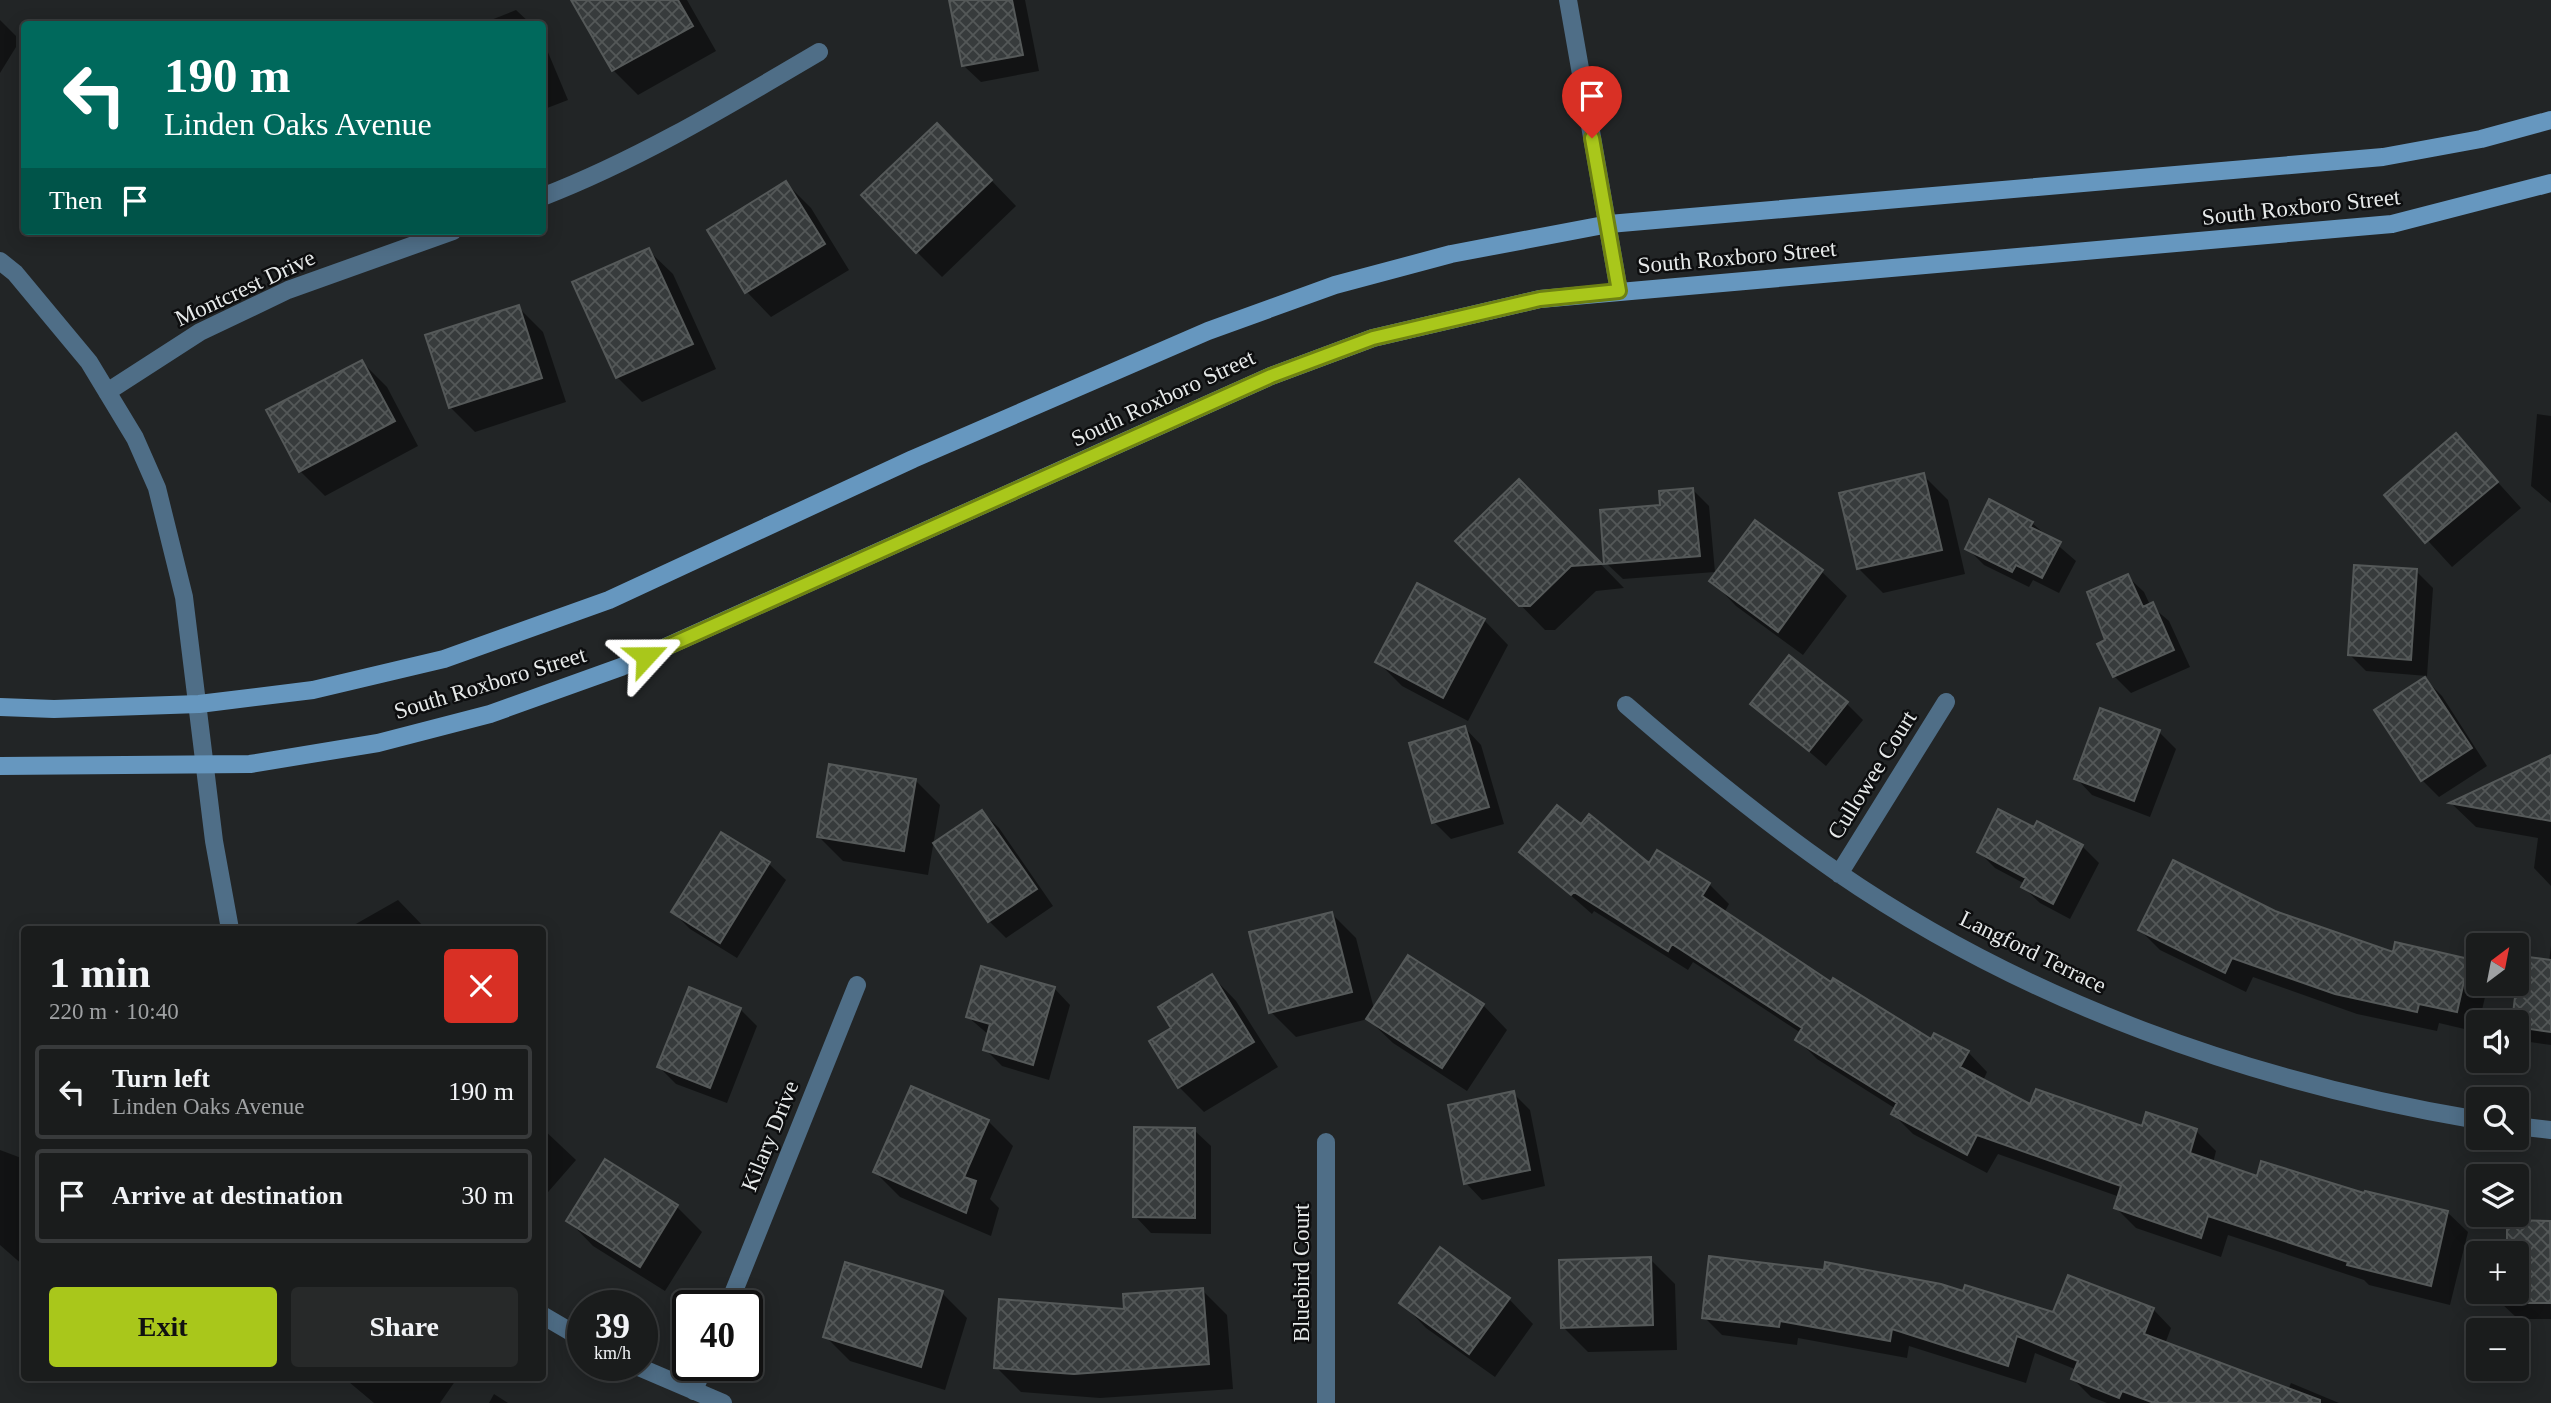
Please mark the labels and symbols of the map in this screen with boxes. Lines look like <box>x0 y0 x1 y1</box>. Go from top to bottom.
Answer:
pin <box>1562 66 1622 138</box>
street label: South Roxboro Street <box>2201 184 2402 230</box>
street label: South Roxboro Street <box>1637 236 1838 278</box>
street label: Montcrest Drive <box>171 245 319 331</box>
street label: South Roxboro Street <box>1067 344 1259 451</box>
position arrow <box>609 619 683 693</box>
street label: South Roxboro Street <box>391 642 590 724</box>
street label: Cullowee Court <box>1823 706 1922 844</box>
street label: Langford Terrace <box>1956 906 2110 998</box>
north arrow <box>2466 933 2529 996</box>
street label: Kilary Drive <box>737 1077 803 1195</box>
street label: Bluebird Court <box>1289 1203 1314 1342</box>
speed limit sign: 40 <box>672 1290 763 1381</box>

